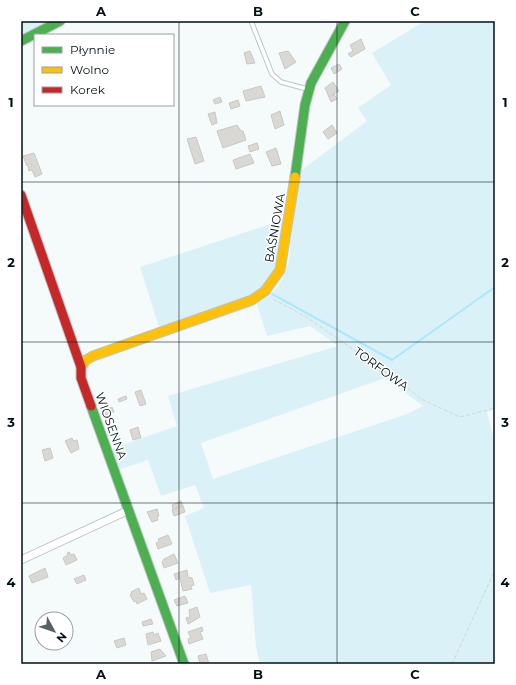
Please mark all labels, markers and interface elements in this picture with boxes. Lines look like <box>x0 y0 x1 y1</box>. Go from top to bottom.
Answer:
text: A <box>95 3 107 19</box>
text: B <box>253 3 263 19</box>
text: C <box>410 3 420 19</box>
legend <box>34 34 174 106</box>
text: Płynnie <box>70 42 115 57</box>
text: Wolno <box>70 62 109 77</box>
text: Korek <box>70 82 106 97</box>
text: 1 <box>8 94 14 110</box>
text: 1 <box>502 94 508 110</box>
street label: BAŚNIOWA <box>261 192 288 264</box>
text: 2 <box>7 254 15 270</box>
text: 2 <box>501 254 509 270</box>
street label: TORFOWA <box>351 344 412 394</box>
street label: WIOSENNA <box>92 390 131 462</box>
text: 3 <box>6 414 15 430</box>
text: 3 <box>500 414 509 430</box>
text: 4 <box>7 574 16 590</box>
text: 4 <box>501 574 510 590</box>
north arrow <box>34 611 74 651</box>
text: N <box>53 630 70 645</box>
text: A <box>95 666 107 682</box>
text: B <box>253 666 263 682</box>
text: C <box>410 666 420 682</box>

